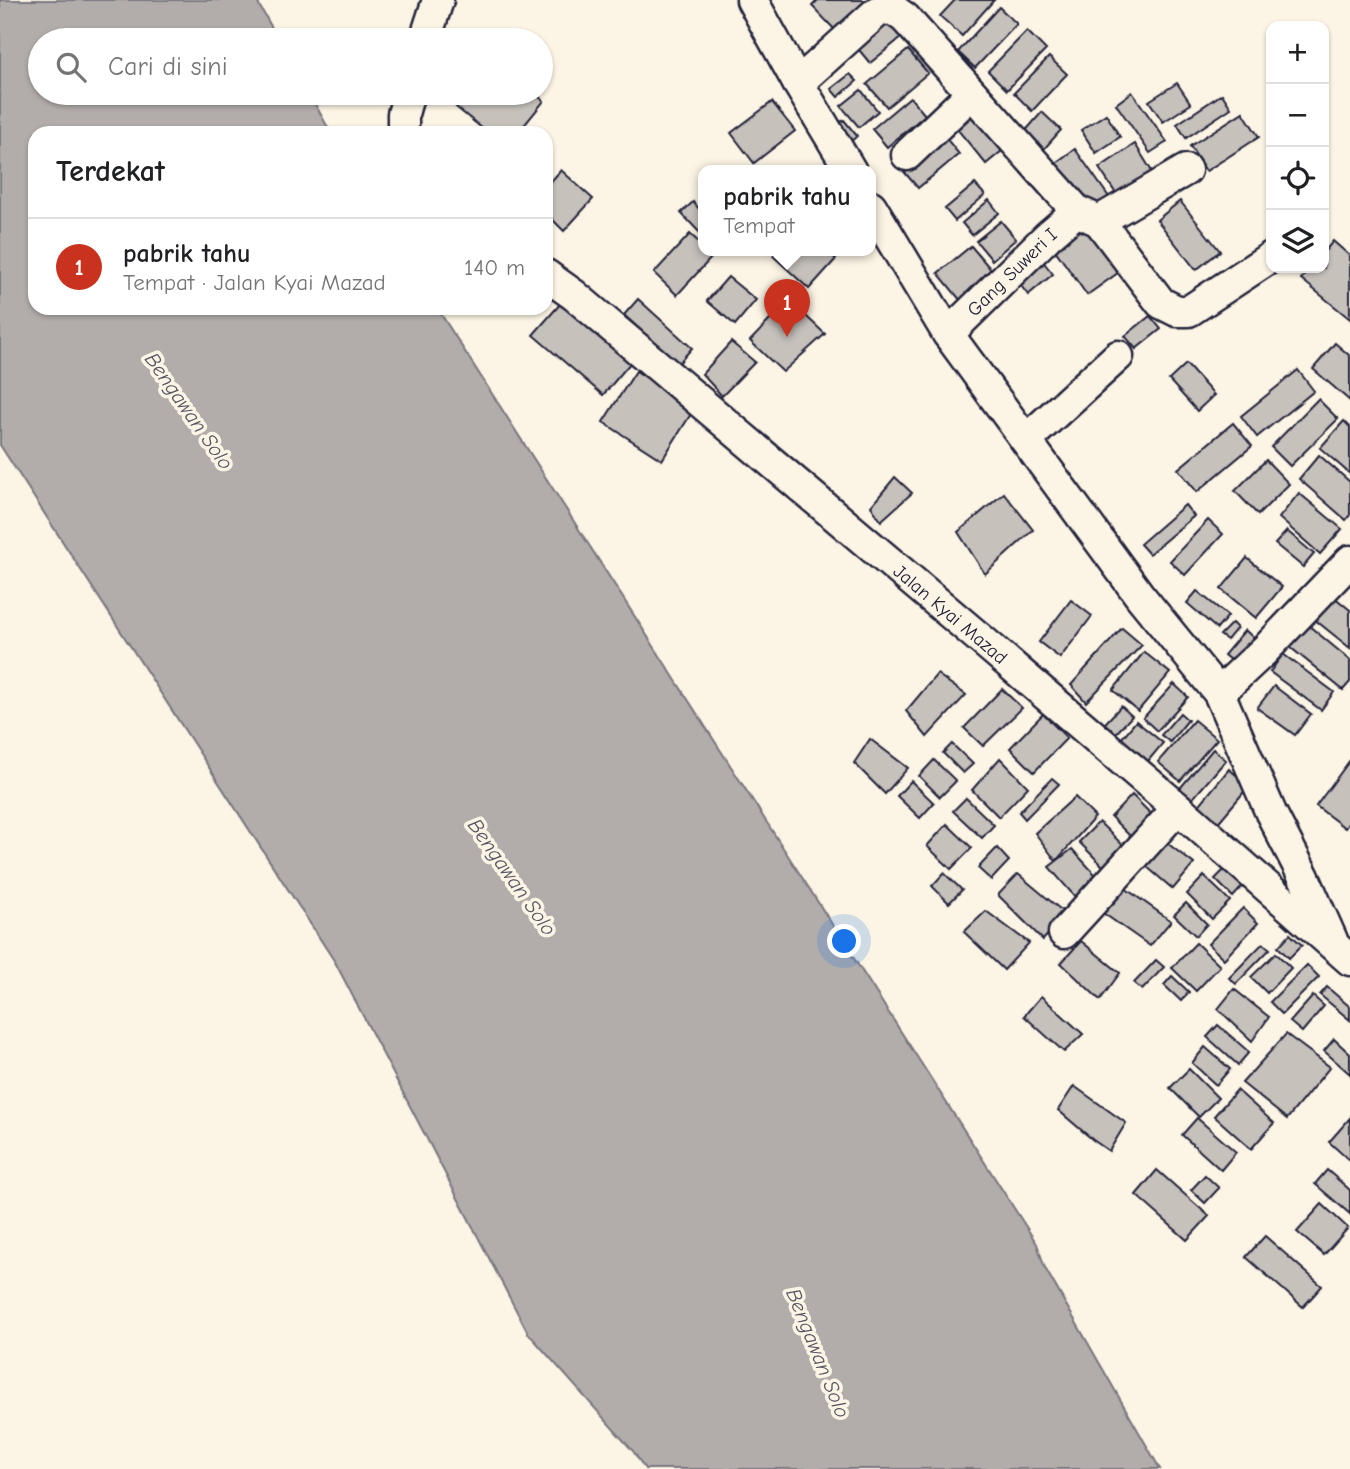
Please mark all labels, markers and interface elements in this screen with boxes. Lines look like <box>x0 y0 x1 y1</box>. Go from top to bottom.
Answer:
map controls <box>1266 21 1329 273</box>
button: + <box>1266 21 1329 84</box>
search box <box>28 28 553 105</box>
icon: search <box>52 48 90 86</box>
text: Cari di sini <box>108 52 228 82</box>
button: − <box>1266 84 1329 147</box>
button: locate <box>1266 147 1329 210</box>
text: Terdekat <box>56 154 165 189</box>
popup <box>698 165 876 256</box>
text: pabrik tahu <box>723 182 851 212</box>
button: layers <box>1266 210 1329 273</box>
text: Tempat <box>723 212 795 239</box>
street label: Gang Suweri I <box>963 224 1061 321</box>
text: pabrik tahu <box>123 239 250 269</box>
text: 1 <box>74 254 84 281</box>
text: 140 m <box>464 254 525 281</box>
text: Tempat · Jalan Kyai Mazad <box>123 269 386 296</box>
pin: 1 <box>764 279 810 337</box>
water label: Bengawan Solo <box>140 348 238 474</box>
street label: Jalan Kyai Mazad <box>889 560 1011 669</box>
water label: Bengawan Solo <box>463 814 561 940</box>
your location <box>827 924 861 958</box>
water label: Bengawan Solo <box>781 1285 855 1421</box>

